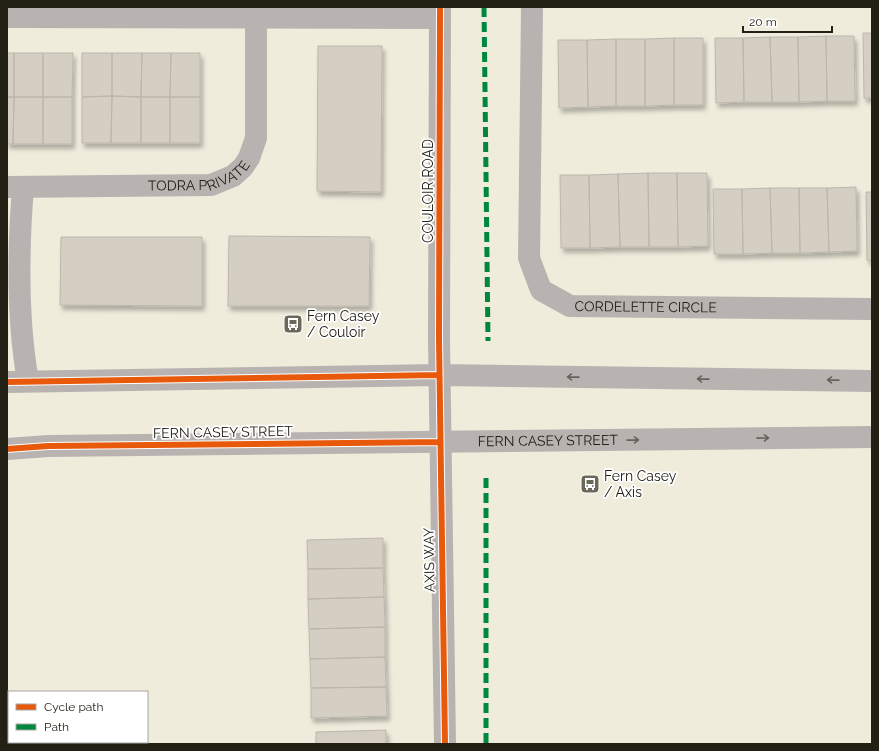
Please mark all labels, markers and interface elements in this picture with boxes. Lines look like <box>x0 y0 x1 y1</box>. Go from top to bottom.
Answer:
scale bar <box>743 8 832 34</box>
text: 20 m <box>749 15 777 29</box>
street label: COULOIR ROAD <box>420 139 436 243</box>
street label: TODRA PRIVATE <box>148 158 253 194</box>
street label: CORDELETTE CIRCLE <box>575 298 717 315</box>
place label: Fern Casey / Couloir <box>307 308 380 340</box>
bus stop icon: Fern Casey / Couloir <box>282 313 304 335</box>
one-way arrow <box>567 373 580 381</box>
one-way arrow <box>697 375 710 382</box>
one-way arrow <box>827 377 840 384</box>
street label: FERN CASEY STREET <box>153 423 294 441</box>
street label: FERN CASEY STREET <box>478 432 618 449</box>
one-way arrow <box>756 434 769 442</box>
one-way arrow <box>626 436 639 443</box>
place label: Fern Casey / Axis <box>604 468 677 500</box>
bus stop icon: Fern Casey / Axis <box>579 473 601 495</box>
street label: AXIS WAY <box>420 528 438 592</box>
legend <box>8 691 148 743</box>
text: Cycle path <box>44 700 103 714</box>
text: Path <box>44 720 69 734</box>

